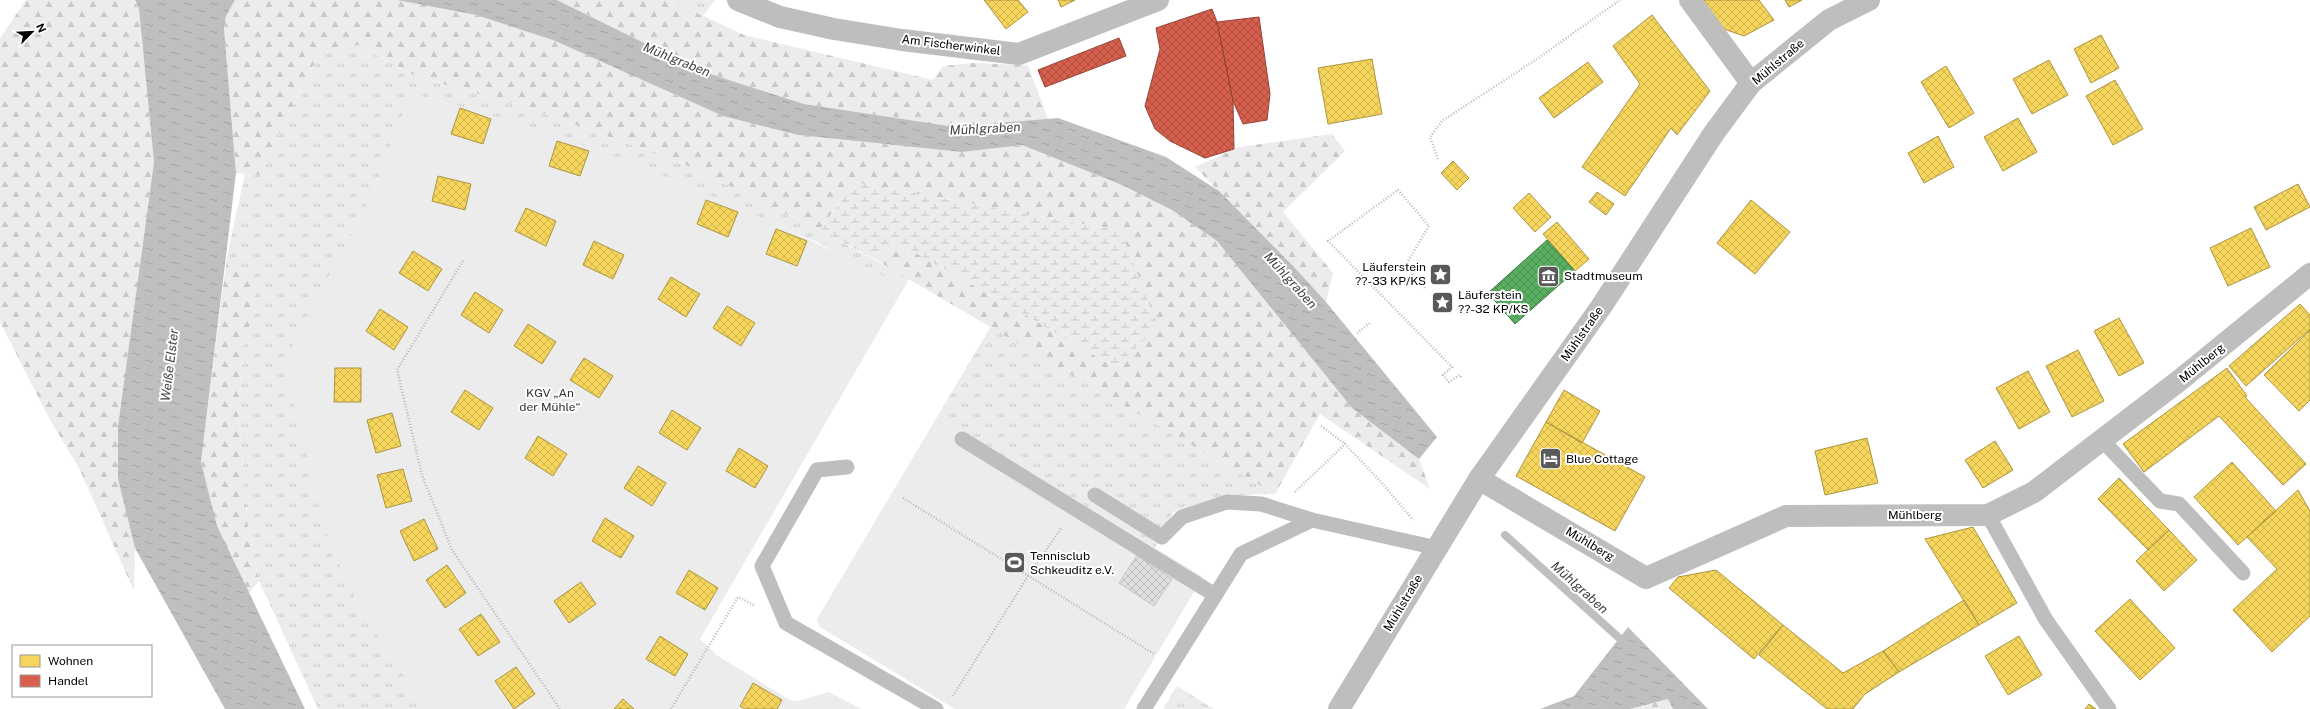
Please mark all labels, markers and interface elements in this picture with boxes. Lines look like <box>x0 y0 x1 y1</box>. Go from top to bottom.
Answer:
north arrow <box>12 12 52 52</box>
text: N <box>34 22 48 34</box>
street label: Am Fischerwinkel <box>901 32 1001 58</box>
street label: Mühlstraße <box>1749 36 1807 88</box>
water label: Mühlgraben <box>641 39 713 80</box>
water label: Mühlgraben <box>949 119 1021 138</box>
water label: Mühlgraben <box>1261 249 1320 312</box>
place label: Läuferstein ??-33 KP/KS <box>1355 260 1426 288</box>
place icon: Läuferstein ??-33 KP/KS <box>1428 261 1454 287</box>
museum icon: Stadtmuseum <box>1535 263 1561 289</box>
place label: Stadtmuseum <box>1564 269 1643 283</box>
place label: Läuferstein ??-32 KP/KS <box>1458 288 1529 316</box>
place icon: Läuferstein ??-32 KP/KS <box>1429 289 1455 315</box>
street label: Mühlstraße <box>1558 304 1606 364</box>
water label: Weiße Elster <box>158 328 181 402</box>
street label: Mühlberg <box>2177 341 2227 385</box>
park label: KGV „An der Mühle“ <box>519 386 581 414</box>
hotel icon: Blue Cottage <box>1538 446 1564 472</box>
place label: Blue Cottage <box>1566 452 1638 466</box>
street label: Mühlberg <box>1888 508 1942 522</box>
street label: Mühlberg <box>1563 524 1617 564</box>
place label: Tennisclub Schkeuditz e.V. <box>1030 549 1114 577</box>
sports icon: Tennisclub Schkeuditz e.V. <box>1002 550 1028 576</box>
water label: Mühlgraben <box>1548 558 1611 617</box>
street label: Mühlstraße <box>1381 572 1425 634</box>
legend <box>12 645 152 697</box>
text: Wohnen <box>48 654 93 668</box>
text: Handel <box>48 674 89 688</box>

